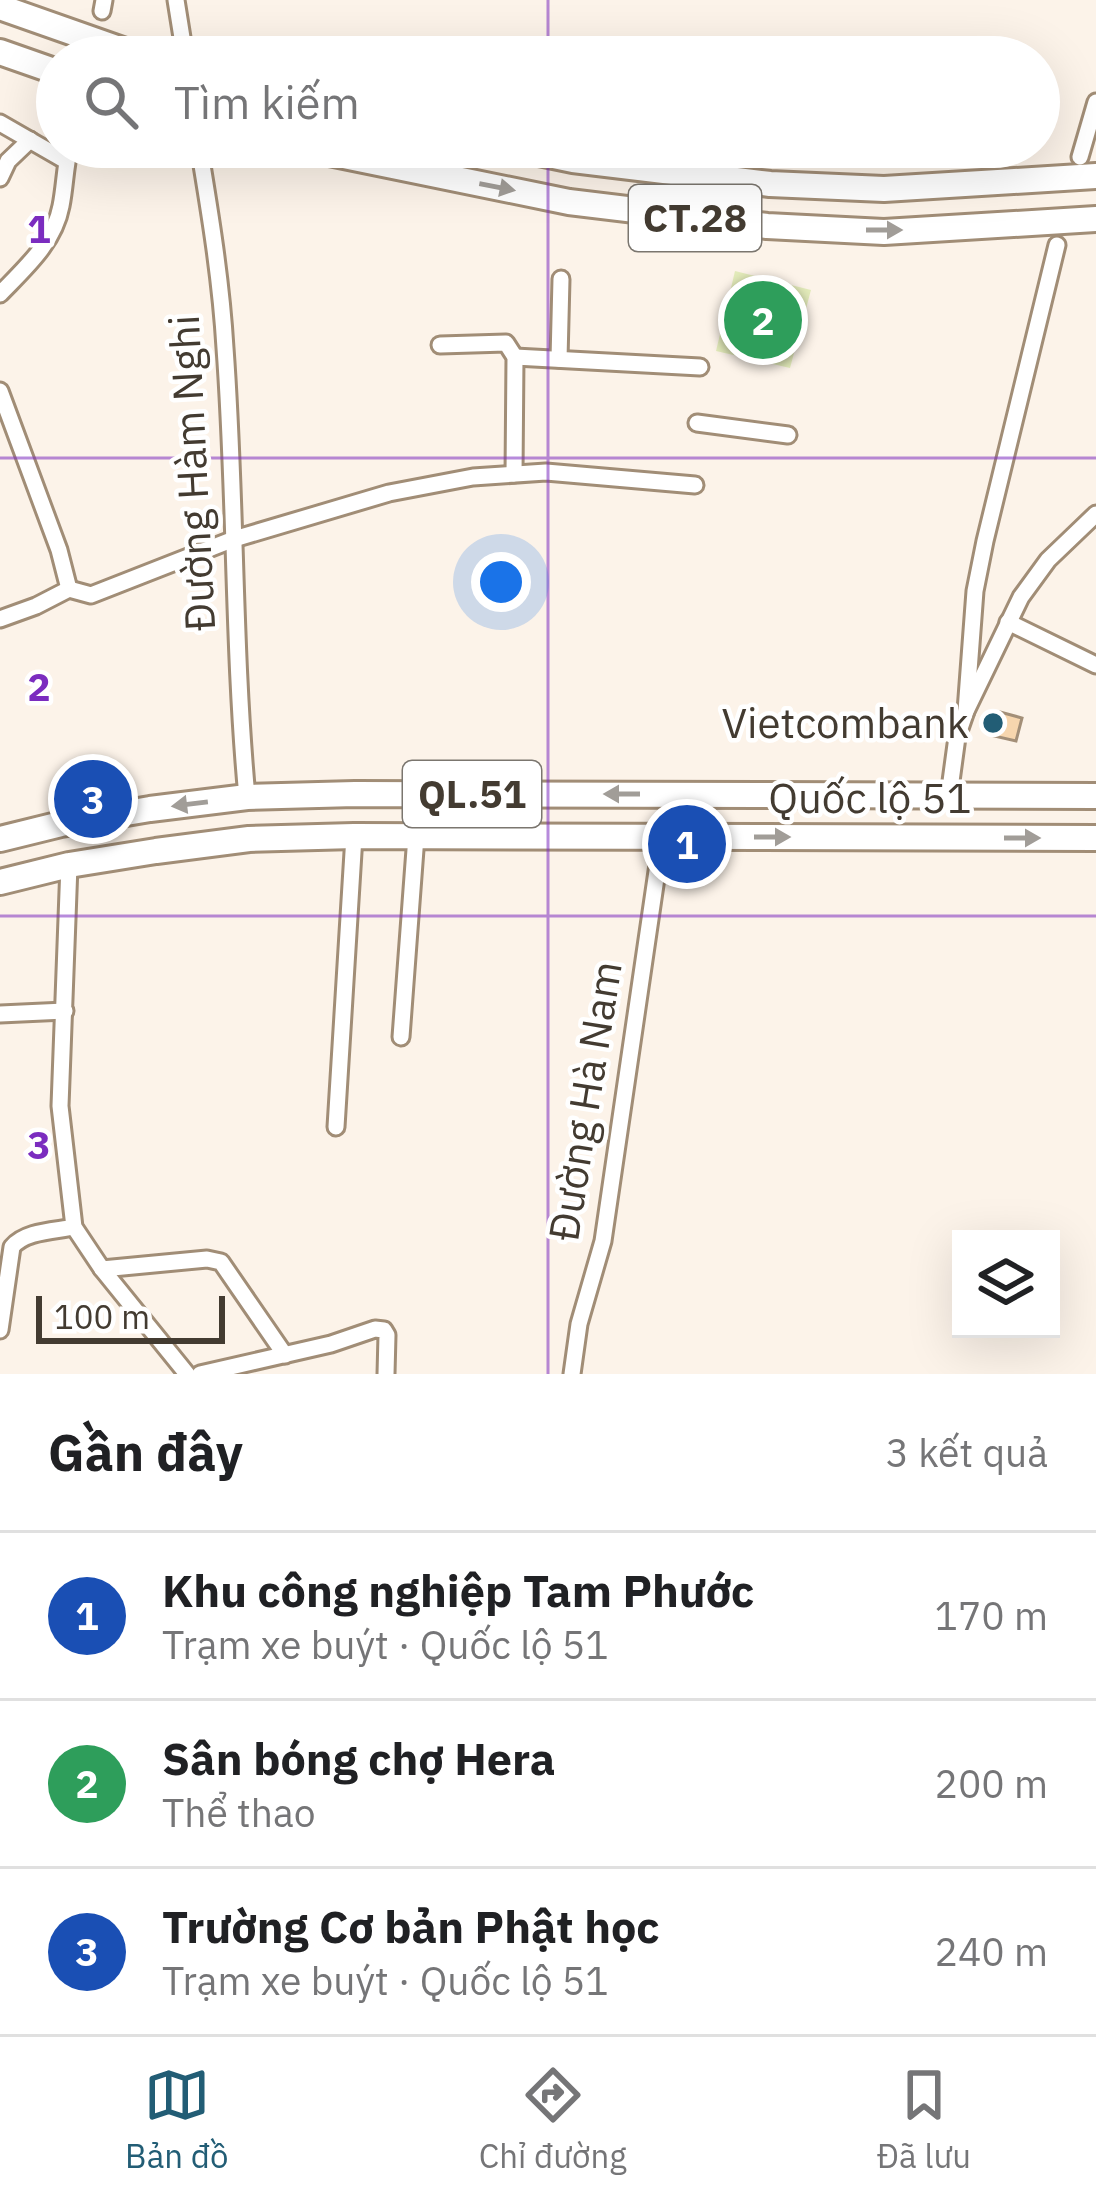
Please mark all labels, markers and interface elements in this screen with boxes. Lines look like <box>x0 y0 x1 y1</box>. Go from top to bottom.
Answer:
search box <box>36 36 1060 168</box>
icon: search <box>78 69 144 135</box>
text: Tìm kiếm <box>174 73 360 131</box>
one-way arrow <box>479 179 516 198</box>
road number: CT.28 <box>629 185 761 251</box>
text: 1 <box>27 203 51 254</box>
one-way arrow <box>866 221 904 240</box>
pin: 2 <box>724 275 802 365</box>
street label: Đường Hàm Nghi <box>156 314 227 633</box>
your location <box>471 552 531 612</box>
text: 2 <box>27 661 51 712</box>
place label: Vietcombank <box>721 695 969 750</box>
marker: Vietcombank <box>980 710 1006 736</box>
pin: 3 <box>54 754 132 844</box>
road number: QL.51 <box>403 761 541 827</box>
street label: Quốc lộ 51 <box>768 770 972 825</box>
one-way arrow <box>602 785 640 804</box>
one-way arrow <box>171 795 208 814</box>
pin: 1 <box>648 799 726 889</box>
one-way arrow <box>754 827 792 847</box>
one-way arrow <box>1004 828 1042 848</box>
street label: Đường Hà Nam <box>535 957 634 1245</box>
text: 3 <box>27 1119 51 1170</box>
map controls <box>952 1230 1060 1338</box>
button: layers <box>952 1230 1060 1338</box>
scale bar <box>36 1290 225 1343</box>
text: 100 m <box>54 1295 150 1338</box>
text: Gần đây <box>48 1419 243 1485</box>
text: 3 kết quả <box>886 1427 1048 1478</box>
text: Khu công nghiệp Tam Phước <box>162 1561 754 1619</box>
text: 1 <box>75 1590 99 1641</box>
text: 170 m <box>935 1590 1048 1641</box>
text: Trạm xe buýt · Quốc lộ 51 <box>162 1619 609 1670</box>
text: Sân bóng chợ Hera <box>162 1729 555 1787</box>
text: 2 <box>75 1758 99 1809</box>
text: 200 m <box>935 1758 1048 1809</box>
text: Thể thao <box>162 1787 316 1838</box>
text: Trường Cơ bản Phật học <box>162 1897 660 1955</box>
text: 3 <box>75 1926 99 1977</box>
text: 240 m <box>935 1926 1048 1977</box>
text: Trạm xe buýt · Quốc lộ 51 <box>162 1955 609 2006</box>
tab: Bản đồ <box>125 2062 229 2177</box>
tab: Chỉ đường <box>479 2062 627 2177</box>
tab: Đã lưu <box>877 2062 971 2177</box>

